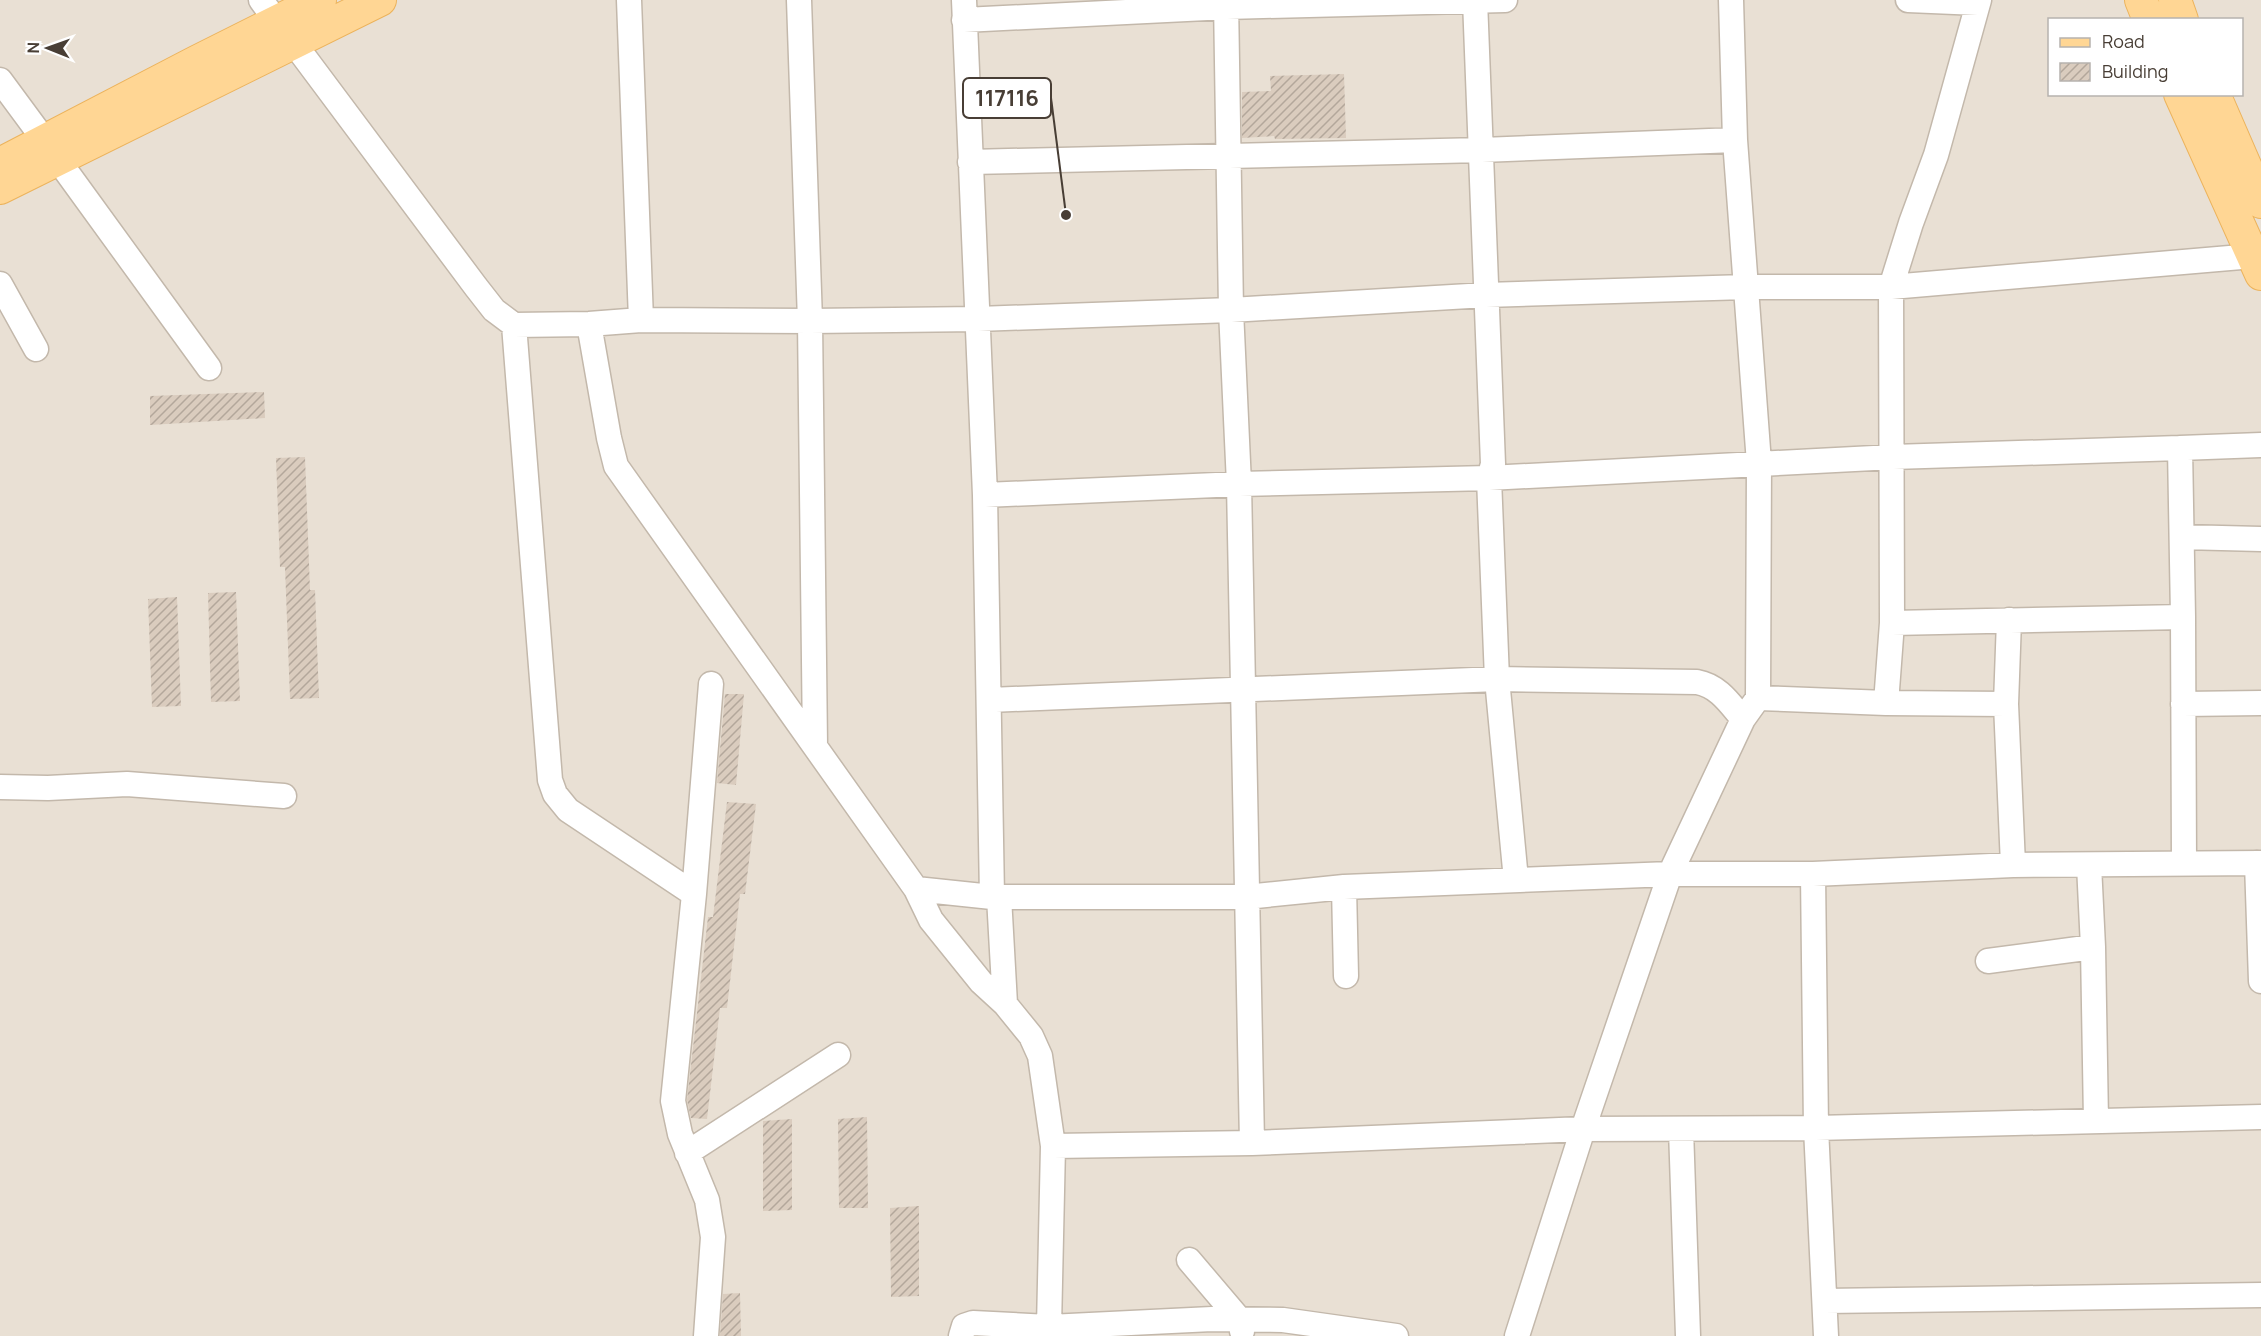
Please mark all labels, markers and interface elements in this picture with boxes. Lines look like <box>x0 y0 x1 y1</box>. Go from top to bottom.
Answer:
north arrow <box>18 18 78 78</box>
legend <box>2048 18 2243 96</box>
text: Road <box>2102 29 2145 53</box>
text: N <box>22 42 44 54</box>
text: Building <box>2102 59 2168 83</box>
callout: 117116 <box>963 78 1051 118</box>
text: 117116 <box>975 83 1039 113</box>

